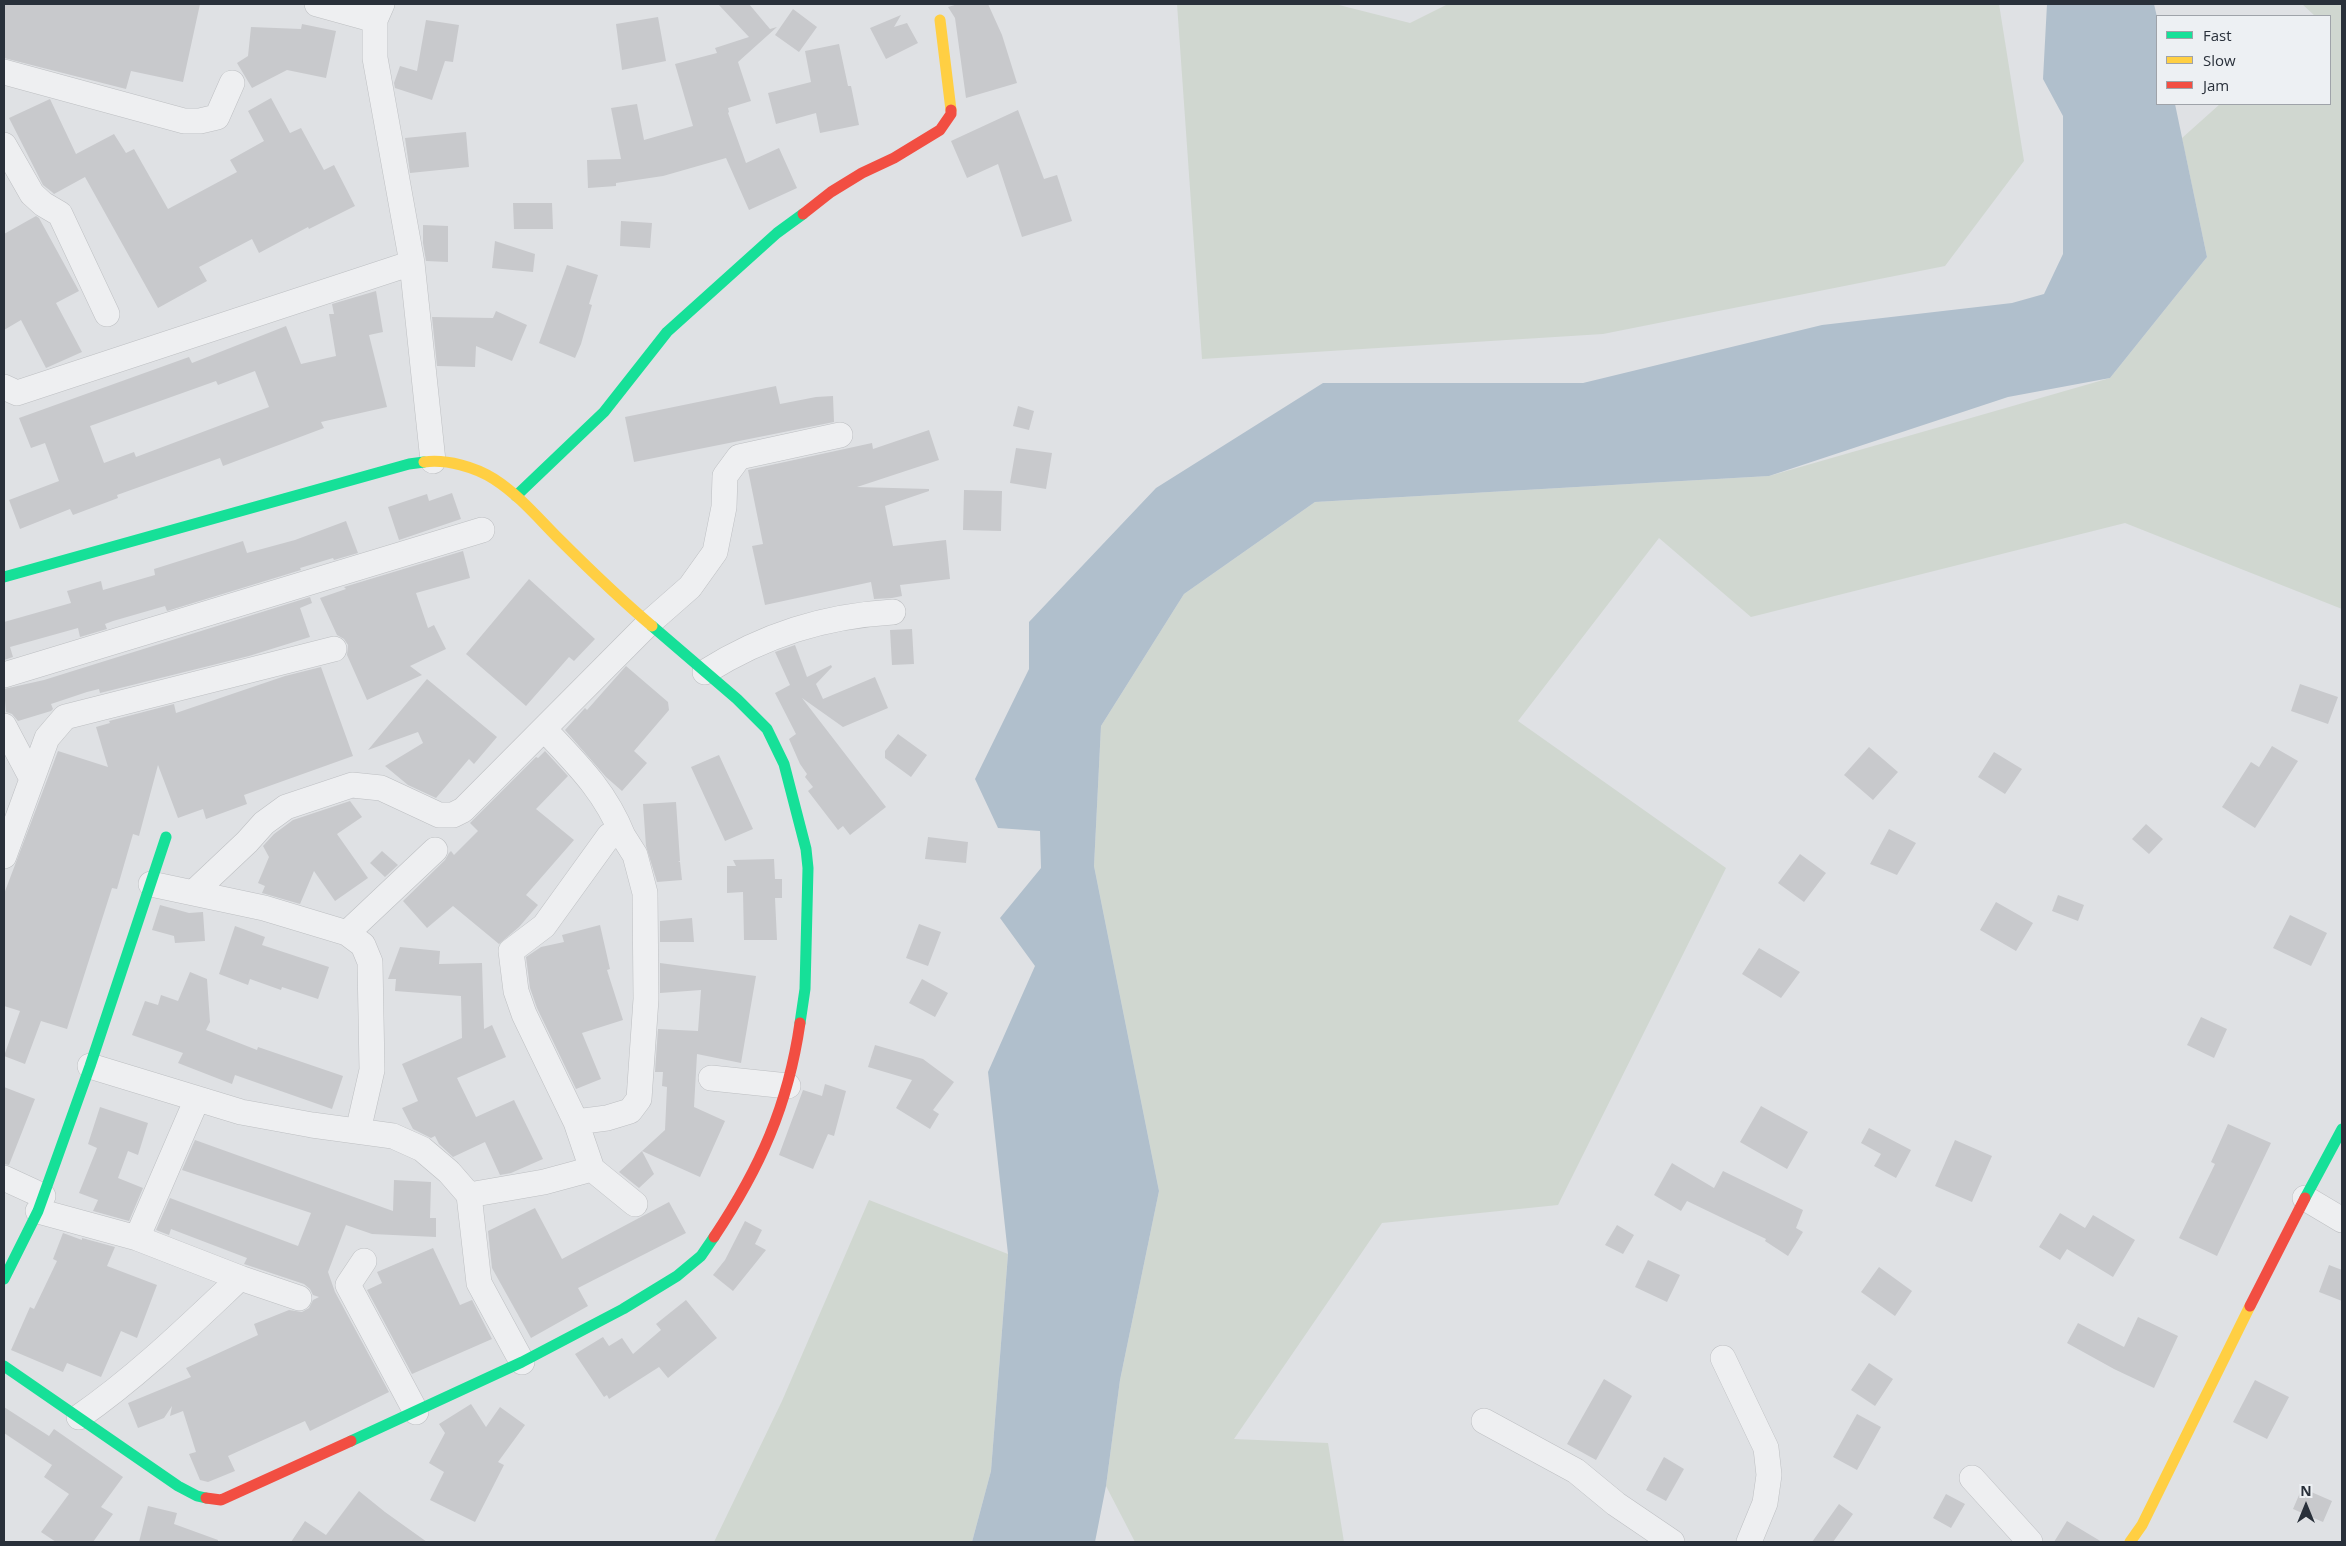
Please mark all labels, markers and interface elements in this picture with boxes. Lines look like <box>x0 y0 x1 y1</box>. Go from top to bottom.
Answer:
legend <box>2156 15 2331 105</box>
text: Fast <box>2203 25 2232 45</box>
text: Slow <box>2203 50 2236 70</box>
text: Jam <box>2203 75 2229 95</box>
north arrow <box>2281 1481 2331 1531</box>
text: N <box>2300 1481 2312 1500</box>

